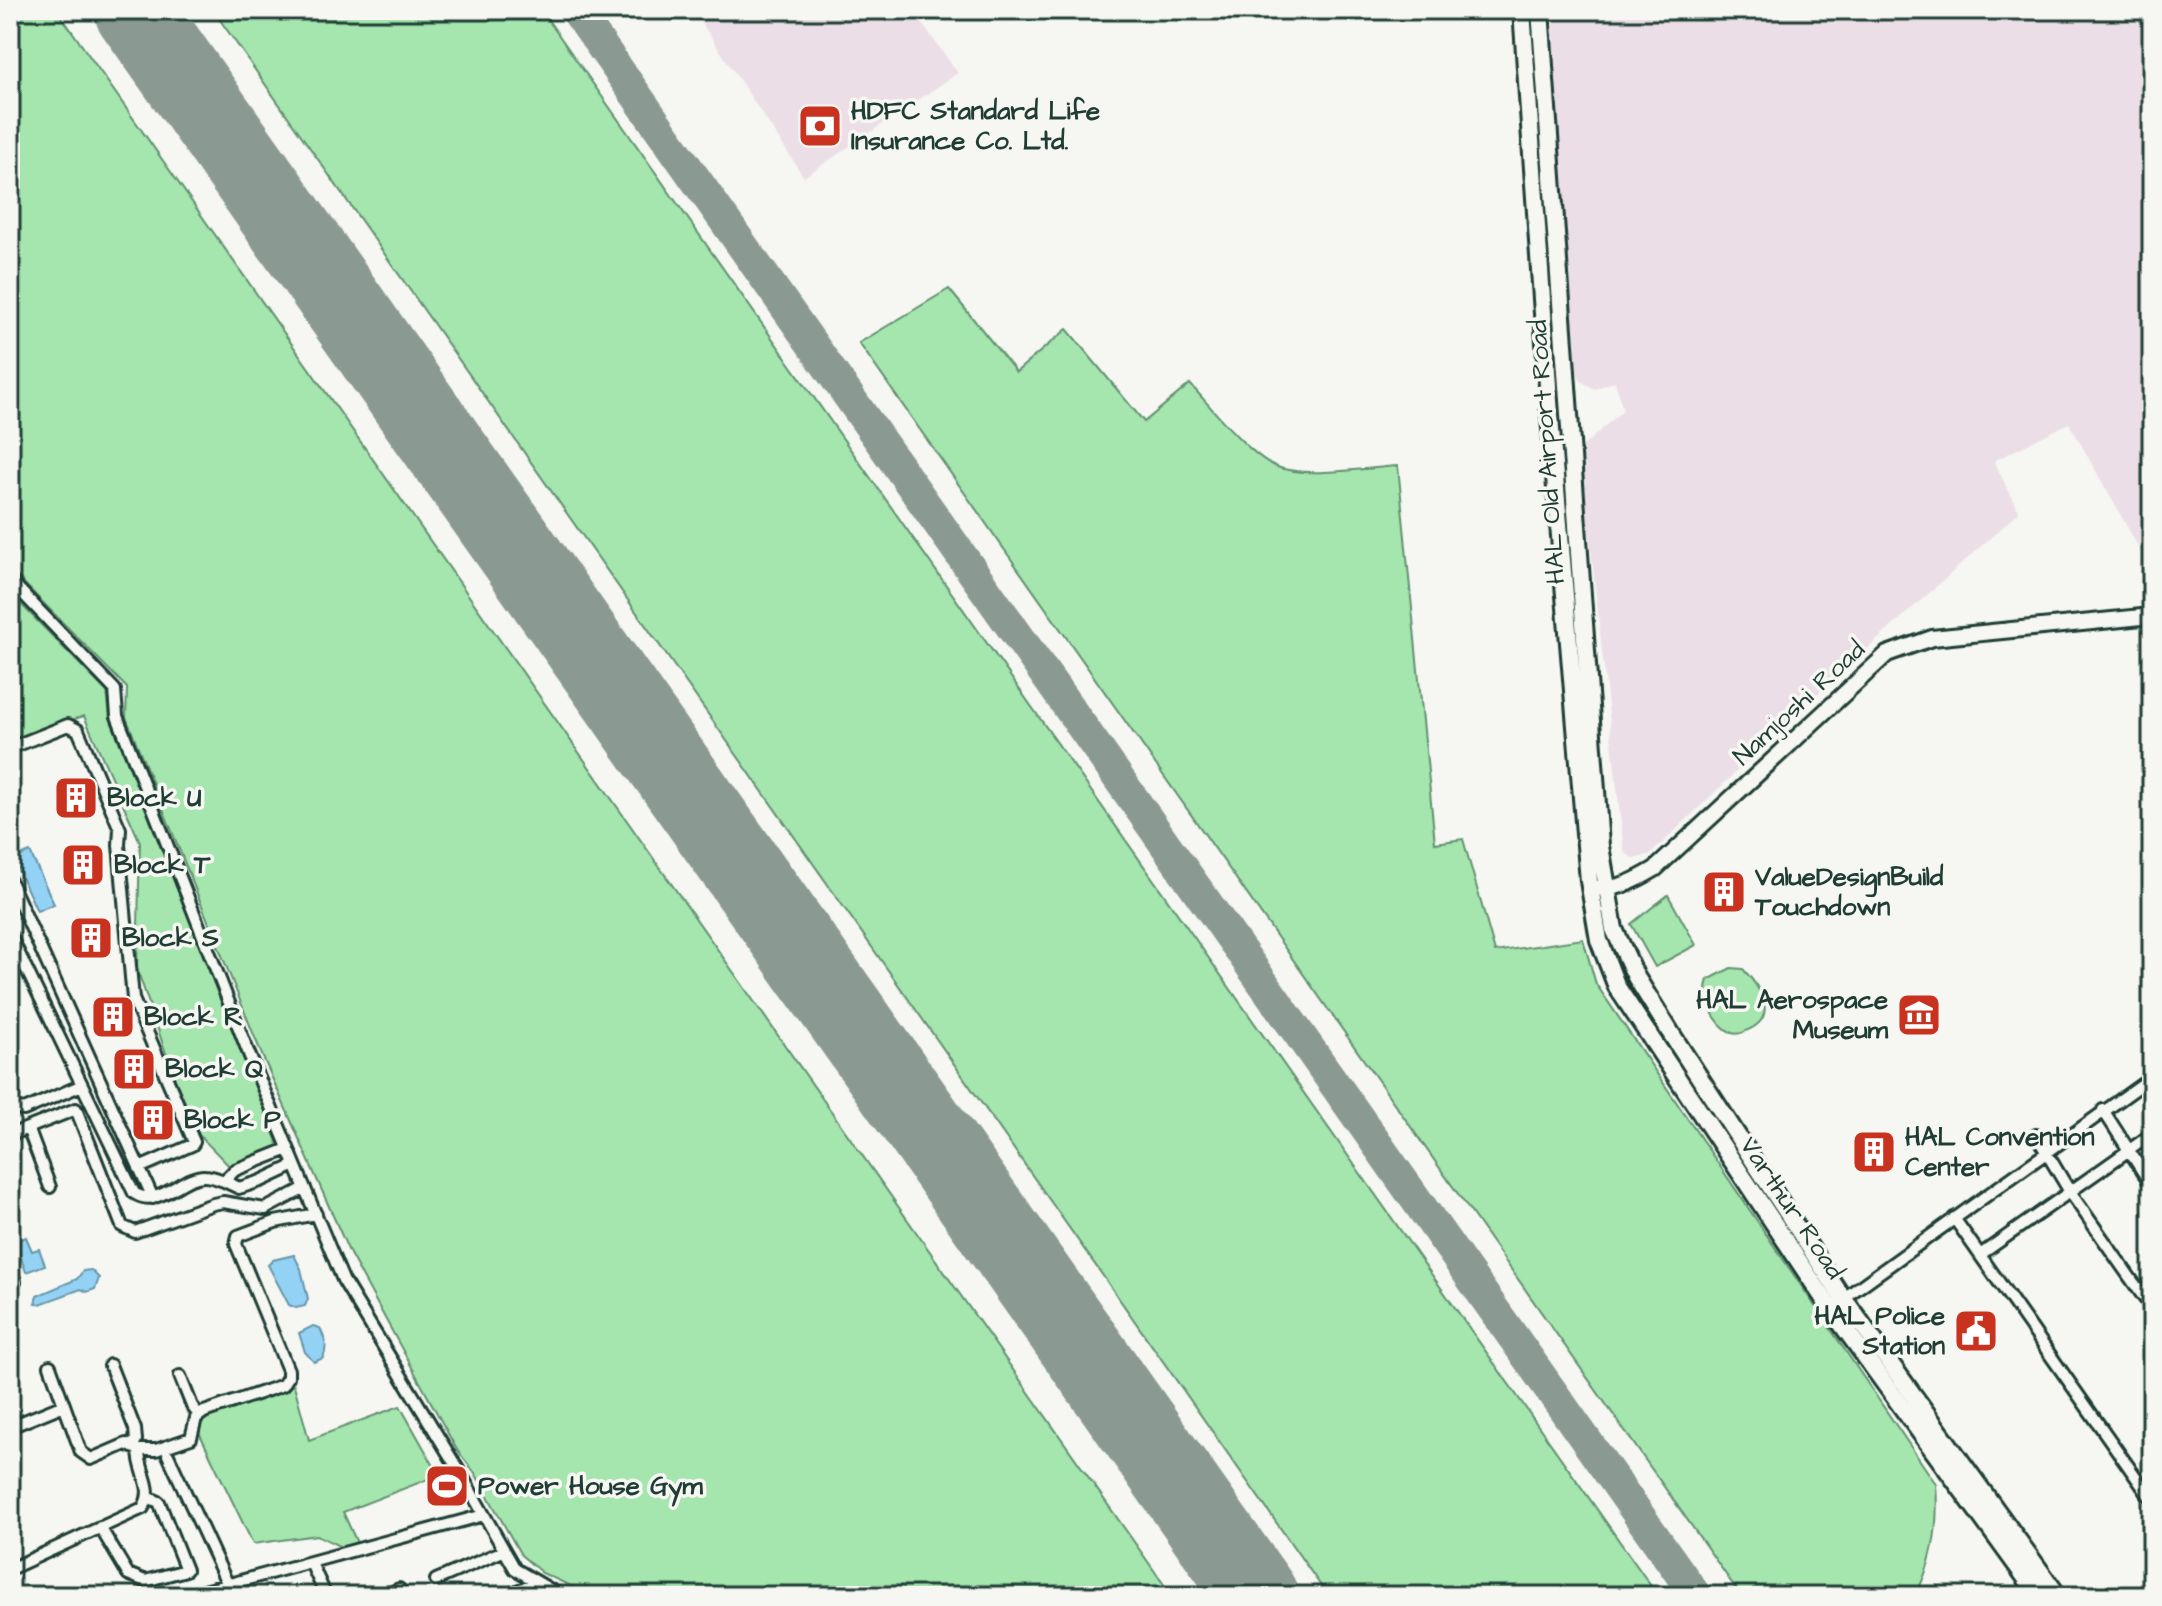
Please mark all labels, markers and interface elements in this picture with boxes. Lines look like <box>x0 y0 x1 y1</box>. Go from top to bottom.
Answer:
place label: HDFC Standard Life Insurance Co. Ltd. <box>851 93 1100 159</box>
bank icon: HDFC Standard Life Insurance Co. Ltd. <box>796 102 844 150</box>
street label: HAL Old Airport Road <box>1520 319 1574 585</box>
street label: Namjoshi Road <box>1725 632 1873 774</box>
building icon: Block U <box>52 774 100 822</box>
place label: Block U <box>107 780 202 816</box>
building icon: Block T <box>59 841 107 889</box>
place label: Block T <box>114 847 211 883</box>
place label: ValueDesignBuild Touchdown <box>1754 859 1944 925</box>
building icon: ValueDesignBuild Touchdown <box>1700 868 1748 916</box>
building icon: Block S <box>67 914 115 962</box>
place label: Block S <box>122 920 219 956</box>
place label: HAL Aerospace Museum <box>1696 982 1889 1048</box>
museum icon: HAL Aerospace Museum <box>1895 991 1943 1039</box>
building icon: Block R <box>89 993 137 1041</box>
place label: Block R <box>144 999 243 1035</box>
building icon: Block Q <box>110 1045 158 1093</box>
place label: Block Q <box>165 1051 264 1087</box>
building icon: Block P <box>129 1096 177 1144</box>
place label: Block P <box>184 1102 281 1138</box>
place label: HAL Convention Center <box>1905 1119 2094 1185</box>
building icon: HAL Convention Center <box>1850 1128 1898 1176</box>
street label: Varthur Road <box>1731 1130 1853 1286</box>
place label: HAL Police Station <box>1814 1298 1945 1364</box>
public building icon: HAL Police Station <box>1952 1307 2000 1355</box>
sports icon: Power House Gym <box>423 1462 471 1510</box>
place label: Power House Gym <box>478 1468 703 1507</box>

